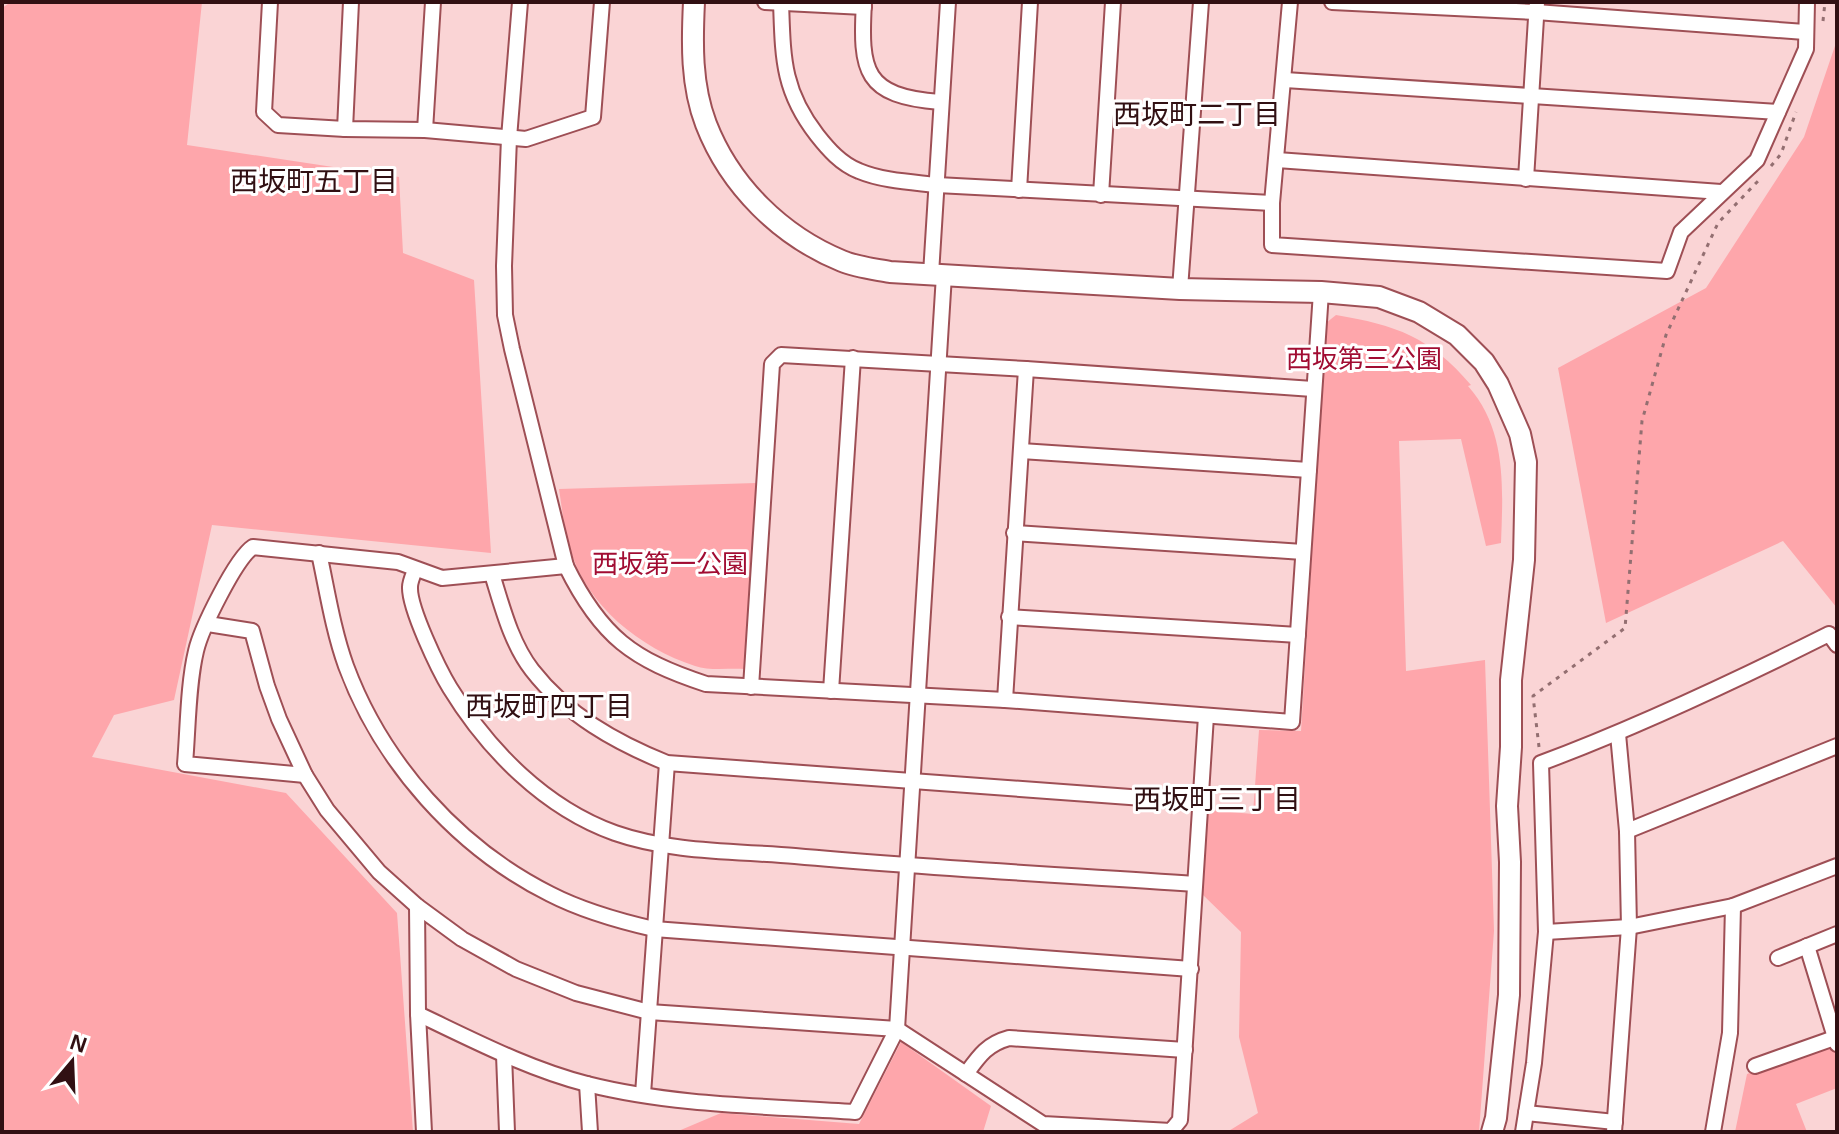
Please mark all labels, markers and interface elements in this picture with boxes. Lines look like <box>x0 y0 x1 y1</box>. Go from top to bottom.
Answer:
district label: 西坂町二丁目 <box>1113 99 1281 130</box>
district label: 西坂町五丁目 <box>230 166 398 197</box>
park label: 西坂第三公園 <box>1286 344 1442 374</box>
park label: 西坂第一公園 <box>592 549 748 579</box>
district label: 西坂町四丁目 <box>465 691 633 722</box>
district label: 西坂町三丁目 <box>1133 784 1301 815</box>
north arrow <box>32 1022 112 1102</box>
text: N <box>67 1029 90 1058</box>

